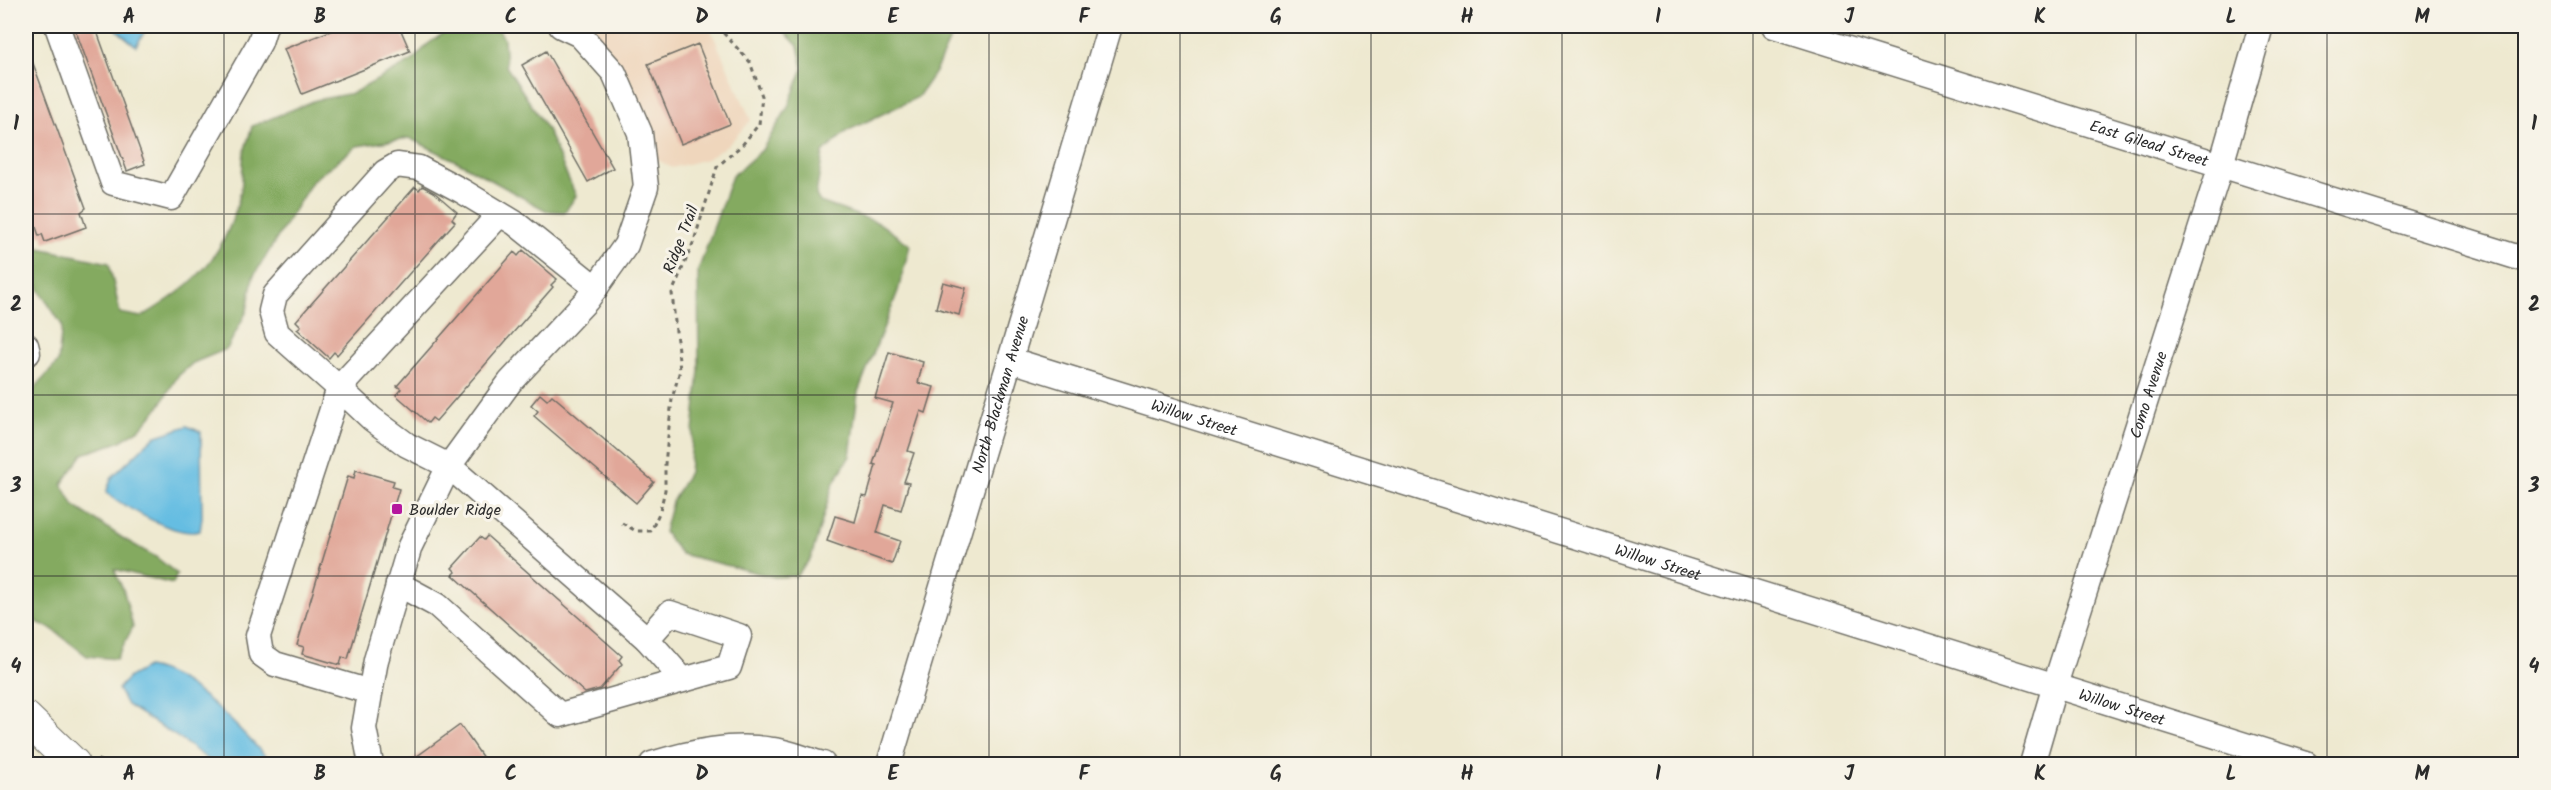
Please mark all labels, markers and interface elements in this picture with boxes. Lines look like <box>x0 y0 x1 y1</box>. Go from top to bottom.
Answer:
text: A <box>123 2 135 34</box>
text: B <box>314 2 326 34</box>
text: C <box>505 2 517 34</box>
text: D <box>695 2 709 34</box>
text: E <box>887 2 899 34</box>
text: F <box>1079 2 1091 34</box>
text: G <box>1270 2 1282 34</box>
text: H <box>1460 2 1474 34</box>
text: I <box>1655 2 1661 34</box>
text: J <box>1844 2 1855 34</box>
text: K <box>2034 2 2046 34</box>
text: L <box>2226 2 2236 34</box>
text: M <box>2414 2 2430 34</box>
text: 1 <box>13 109 19 141</box>
text: 1 <box>2531 109 2537 141</box>
street label: East Gilead Street <box>2086 114 2212 175</box>
street label: Ridge Trail <box>657 202 706 277</box>
text: 2 <box>10 290 22 322</box>
text: 2 <box>2528 290 2540 322</box>
street label: North Blackman Avenue <box>966 313 1037 476</box>
street label: Como Avenue <box>2123 348 2175 442</box>
street label: Willow Street <box>1148 393 1241 444</box>
text: 3 <box>10 471 22 503</box>
text: 3 <box>2528 471 2540 503</box>
place label: Boulder Ridge <box>409 498 501 523</box>
marker: Boulder Ridge <box>390 502 404 516</box>
street label: Willow Street <box>1611 538 1705 589</box>
text: 4 <box>11 652 22 684</box>
text: 4 <box>2529 652 2540 684</box>
street label: Willow Street <box>2075 683 2169 734</box>
text: A <box>123 759 135 790</box>
text: B <box>314 759 326 790</box>
text: C <box>505 759 517 790</box>
text: D <box>695 759 709 790</box>
text: E <box>887 759 899 790</box>
text: F <box>1079 759 1091 790</box>
text: G <box>1270 759 1282 790</box>
text: H <box>1460 759 1474 790</box>
text: I <box>1655 759 1661 790</box>
text: J <box>1844 759 1855 790</box>
text: K <box>2034 759 2046 790</box>
text: L <box>2226 759 2236 790</box>
text: M <box>2414 759 2430 790</box>

